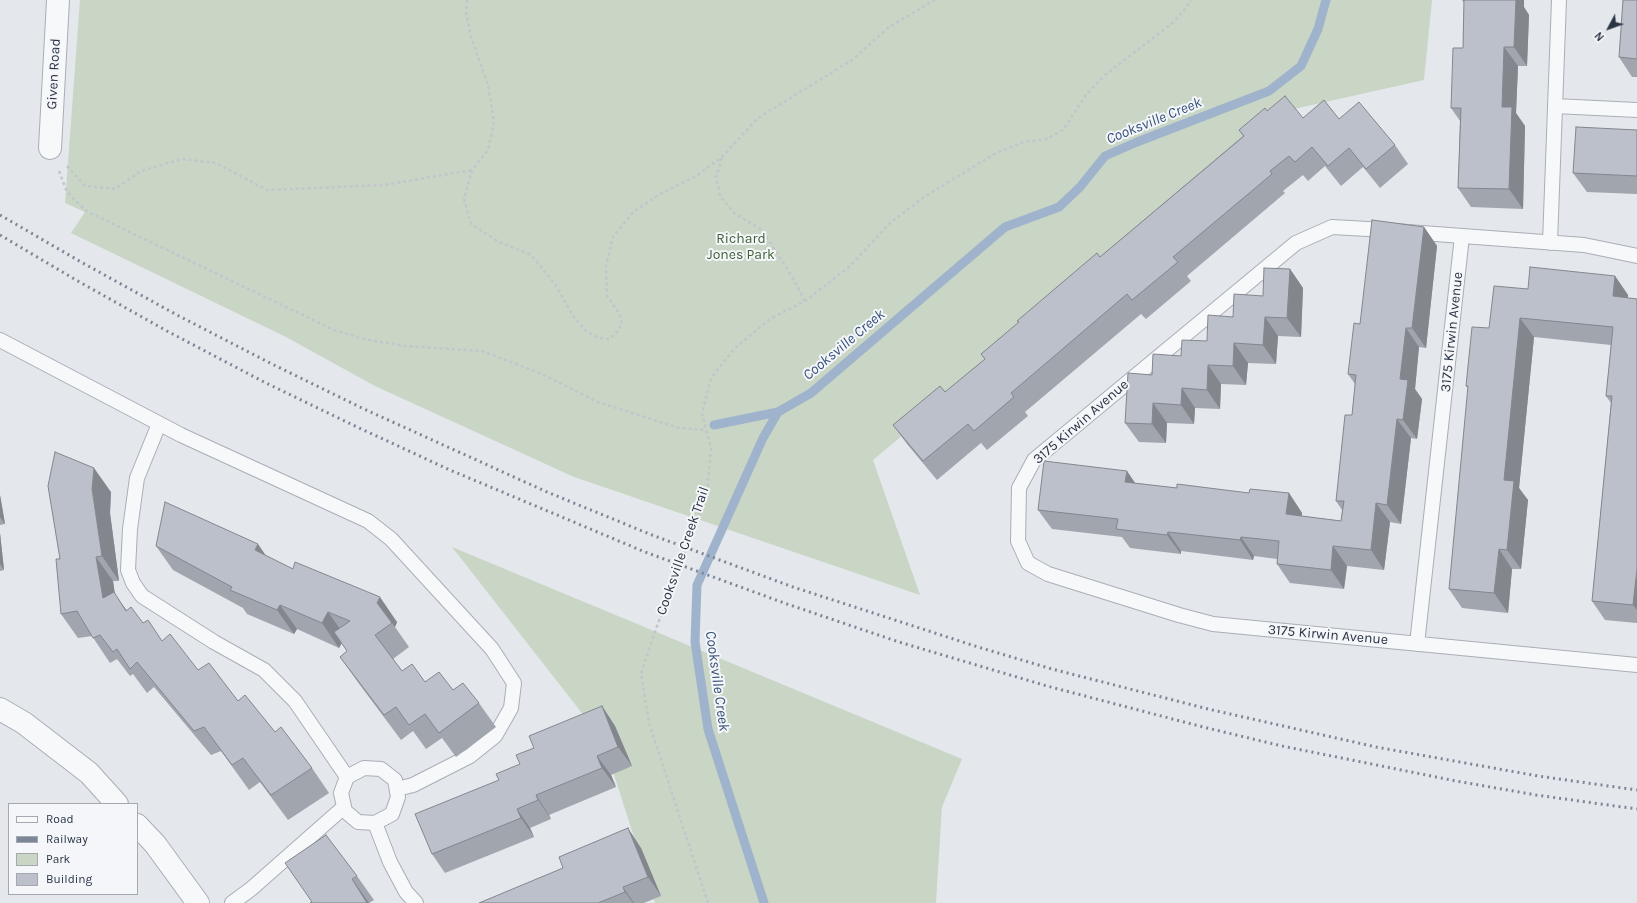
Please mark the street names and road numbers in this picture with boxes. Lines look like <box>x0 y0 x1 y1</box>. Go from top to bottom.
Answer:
street label: Given Road <box>44 38 64 110</box>
street label: 3175 Kirwin Avenue <box>1437 271 1467 393</box>
street label: 3175 Kirwin Avenue <box>1030 376 1132 468</box>
street label: Cooksville Creek Trail <box>653 485 713 617</box>
street label: 3175 Kirwin Avenue <box>1267 621 1389 649</box>

